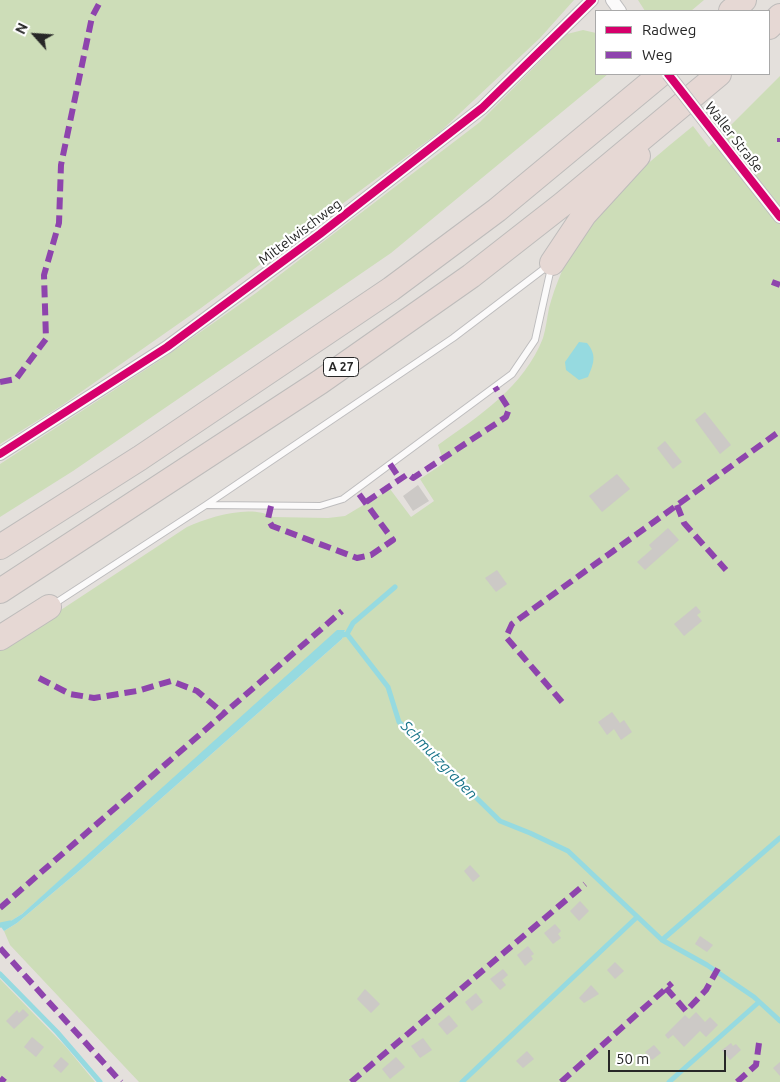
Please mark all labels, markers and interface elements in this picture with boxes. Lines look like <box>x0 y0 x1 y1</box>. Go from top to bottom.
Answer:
north arrow <box>10 10 60 60</box>
legend <box>595 10 770 75</box>
text: N <box>12 20 31 37</box>
text: Radweg <box>642 21 696 38</box>
text: Weg <box>642 46 673 63</box>
street label: Waller Straße <box>701 98 767 176</box>
street label: Mittelwischweg <box>255 195 345 269</box>
road number: A 27 <box>324 358 358 377</box>
water label: Schmutzgraben <box>397 717 481 803</box>
scale bar <box>610 1040 728 1072</box>
text: 50 m <box>616 1050 649 1067</box>

